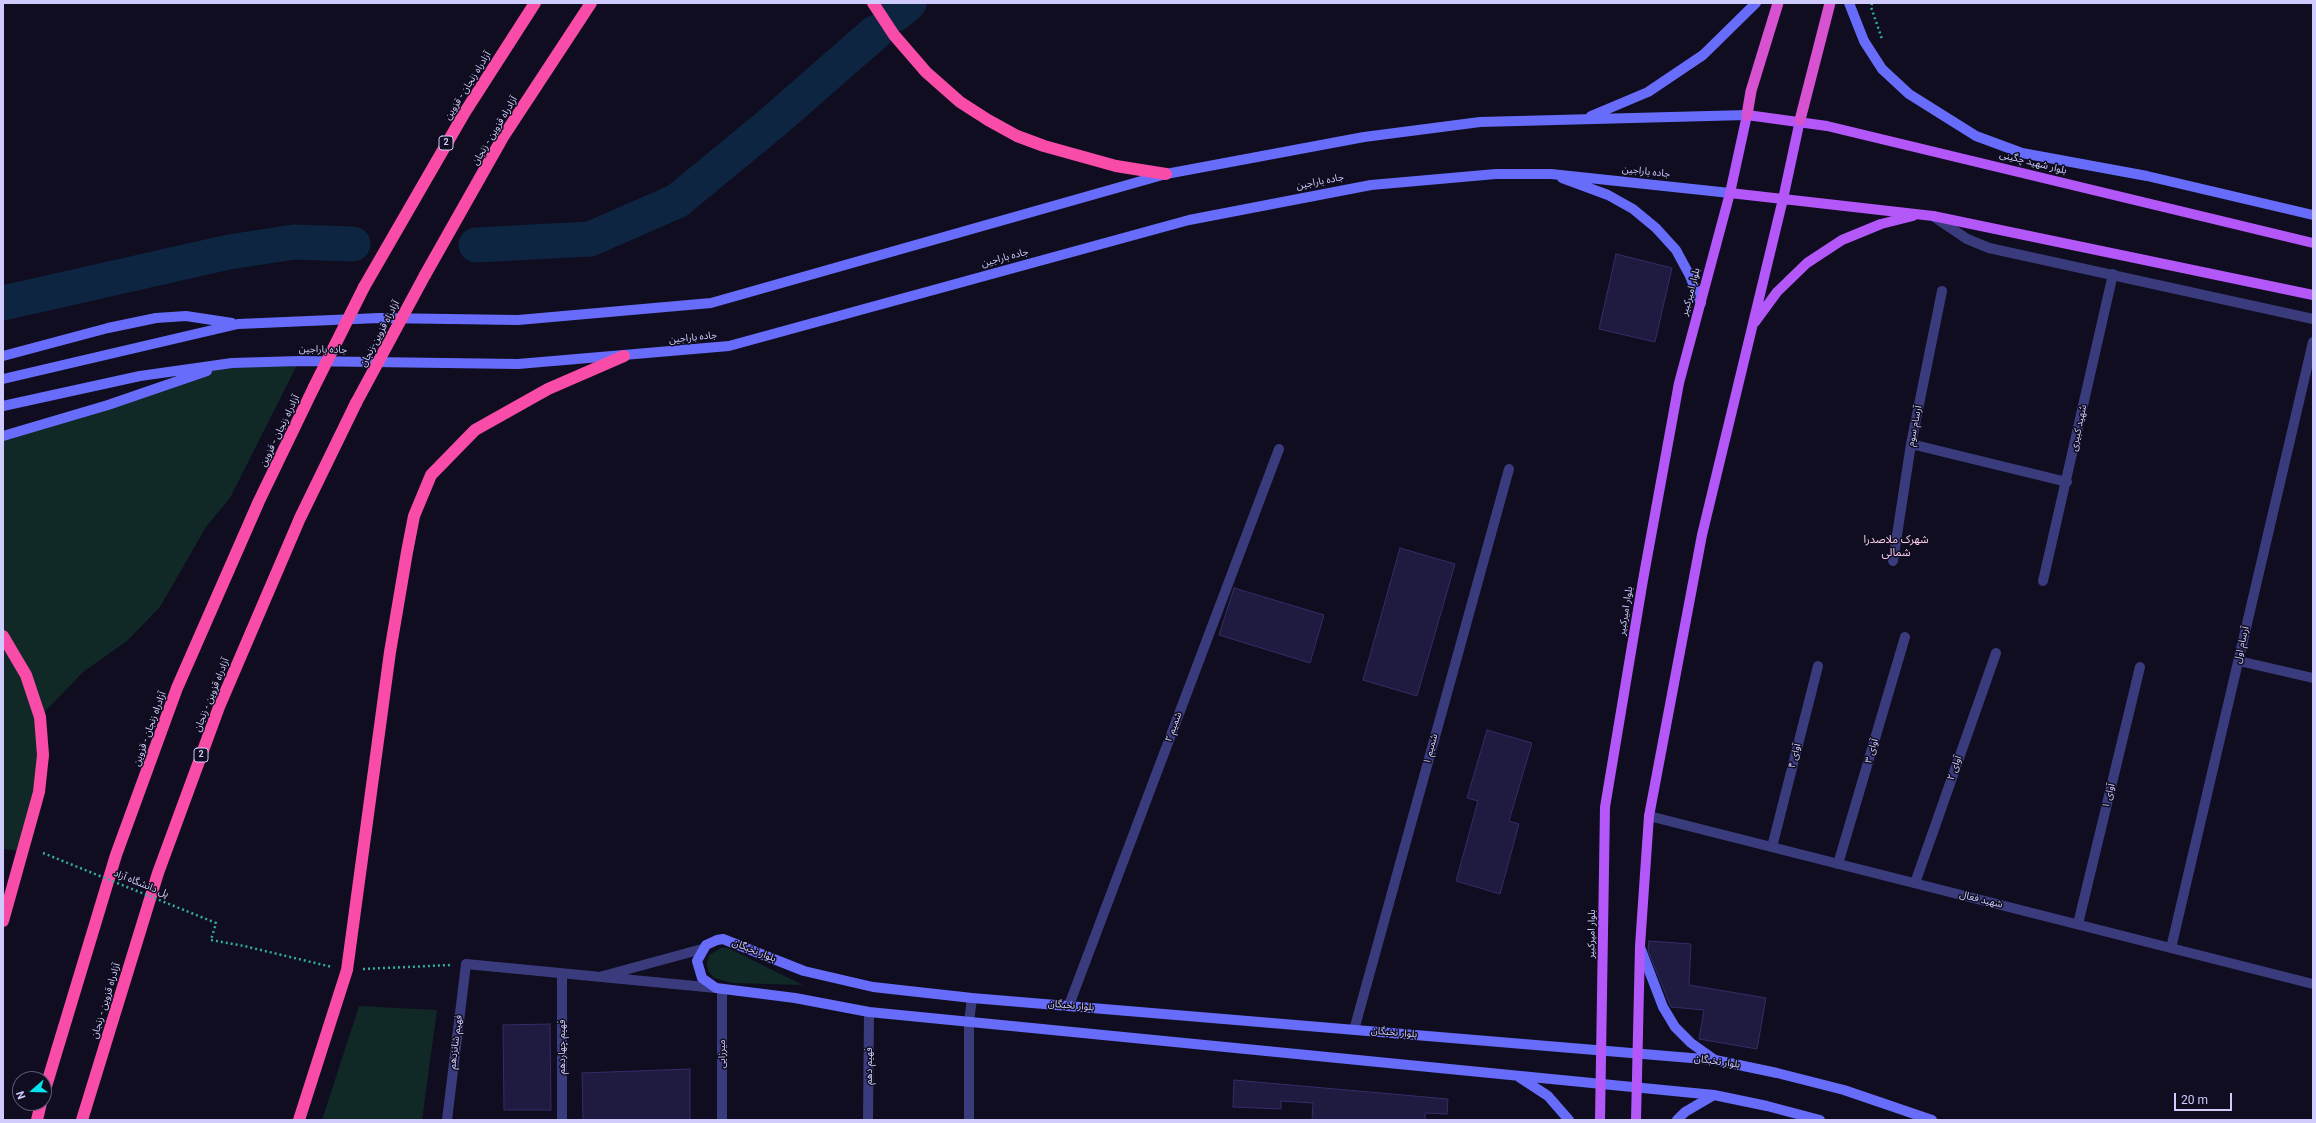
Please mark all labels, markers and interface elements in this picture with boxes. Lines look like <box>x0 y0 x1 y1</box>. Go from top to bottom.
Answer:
street label: آزادراه زنجان - قزوین <box>442 50 494 122</box>
street label: آزادراه قزوین - زنجان <box>470 94 520 168</box>
road number: 2 <box>439 136 453 150</box>
street label: بلوار شهید چگینی <box>1998 149 2068 177</box>
street label: جاده باراجین <box>1621 164 1671 180</box>
street label: جاده باراجین <box>1295 171 1345 193</box>
street label: جاده باراجین <box>980 246 1030 270</box>
street label: بلوار امیرکبیر <box>1679 267 1703 317</box>
street label: آزادراه قزوین-زنجان <box>357 299 403 369</box>
street label: جاده باراجین <box>668 330 718 346</box>
street label: جاده باراجین <box>299 344 347 356</box>
street label: آزادراه زنجان - قزوین <box>257 393 303 469</box>
street label: شهید کبیری <box>2068 404 2090 452</box>
street label: آرسام سوم <box>1905 405 1925 447</box>
district label: شهرک ملاصدرا شمالی <box>1863 533 1929 559</box>
street label: بلوار امیرکبیر <box>1616 586 1636 636</box>
street label: آرسام اول <box>2232 625 2252 665</box>
street label: آزادراه قزوین - زنجان <box>192 656 232 734</box>
street label: آزادراه زنجان - قزوین <box>131 690 169 768</box>
street label: شمیم ۲ <box>1163 710 1185 744</box>
street label: شمیم ۱ <box>1421 732 1441 766</box>
street label: آوای ۳ <box>1863 737 1881 765</box>
street label: آوای ۴ <box>1786 742 1804 770</box>
road number: 2 <box>194 748 208 762</box>
street label: آوای ۲ <box>1945 754 1965 782</box>
street label: آوای ۱ <box>2100 782 2118 810</box>
street label: پل دانشگاه آزاد <box>112 867 170 901</box>
street label: شهید فعال <box>1958 889 2004 911</box>
street label: بلوار امیرکبیر <box>1586 909 1598 959</box>
street label: بلوار نخبگان <box>730 937 778 965</box>
street label: آزادراه قزوین - زنجان <box>89 962 123 1040</box>
street label: بلوار نخبگان <box>1047 998 1095 1014</box>
street label: فهیم شانزدهم <box>447 1014 465 1070</box>
street label: فهیم چهاردهم <box>556 1020 568 1074</box>
street label: بلوار نخبگان <box>1370 1025 1418 1041</box>
street label: میرزایی <box>716 1039 728 1069</box>
street label: فهیم دهم <box>863 1047 875 1085</box>
street label: بلوار نخبگان <box>1693 1053 1741 1071</box>
north arrow <box>12 1071 52 1111</box>
scale bar <box>2176 1085 2234 1111</box>
text: N <box>14 1089 29 1101</box>
text: 20 m <box>2181 1093 2208 1107</box>

